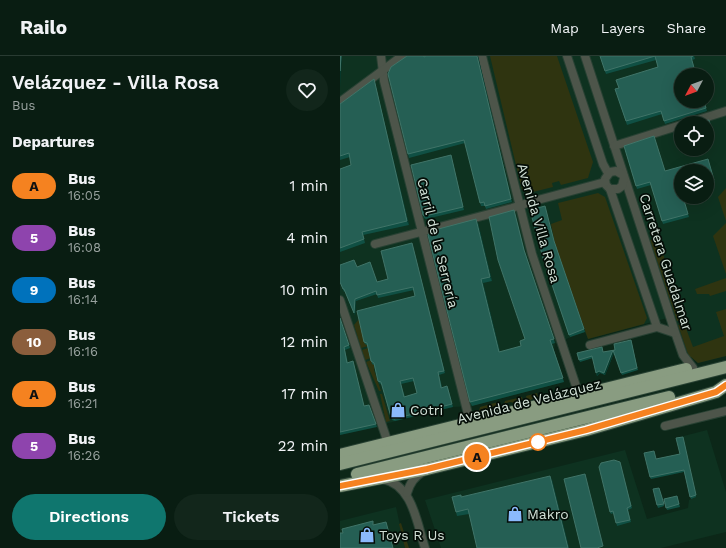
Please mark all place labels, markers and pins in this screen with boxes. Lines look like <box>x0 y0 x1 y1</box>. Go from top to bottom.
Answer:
shop icon: Cotri <box>389 401 407 419</box>
place label: Cotri <box>410 402 443 418</box>
unlabelled marker <box>529 433 547 451</box>
shop icon: Makro <box>506 505 524 523</box>
place label: Makro <box>527 506 569 522</box>
shop icon: Toys R Us <box>358 526 376 544</box>
place label: Toys R Us <box>379 527 445 543</box>

